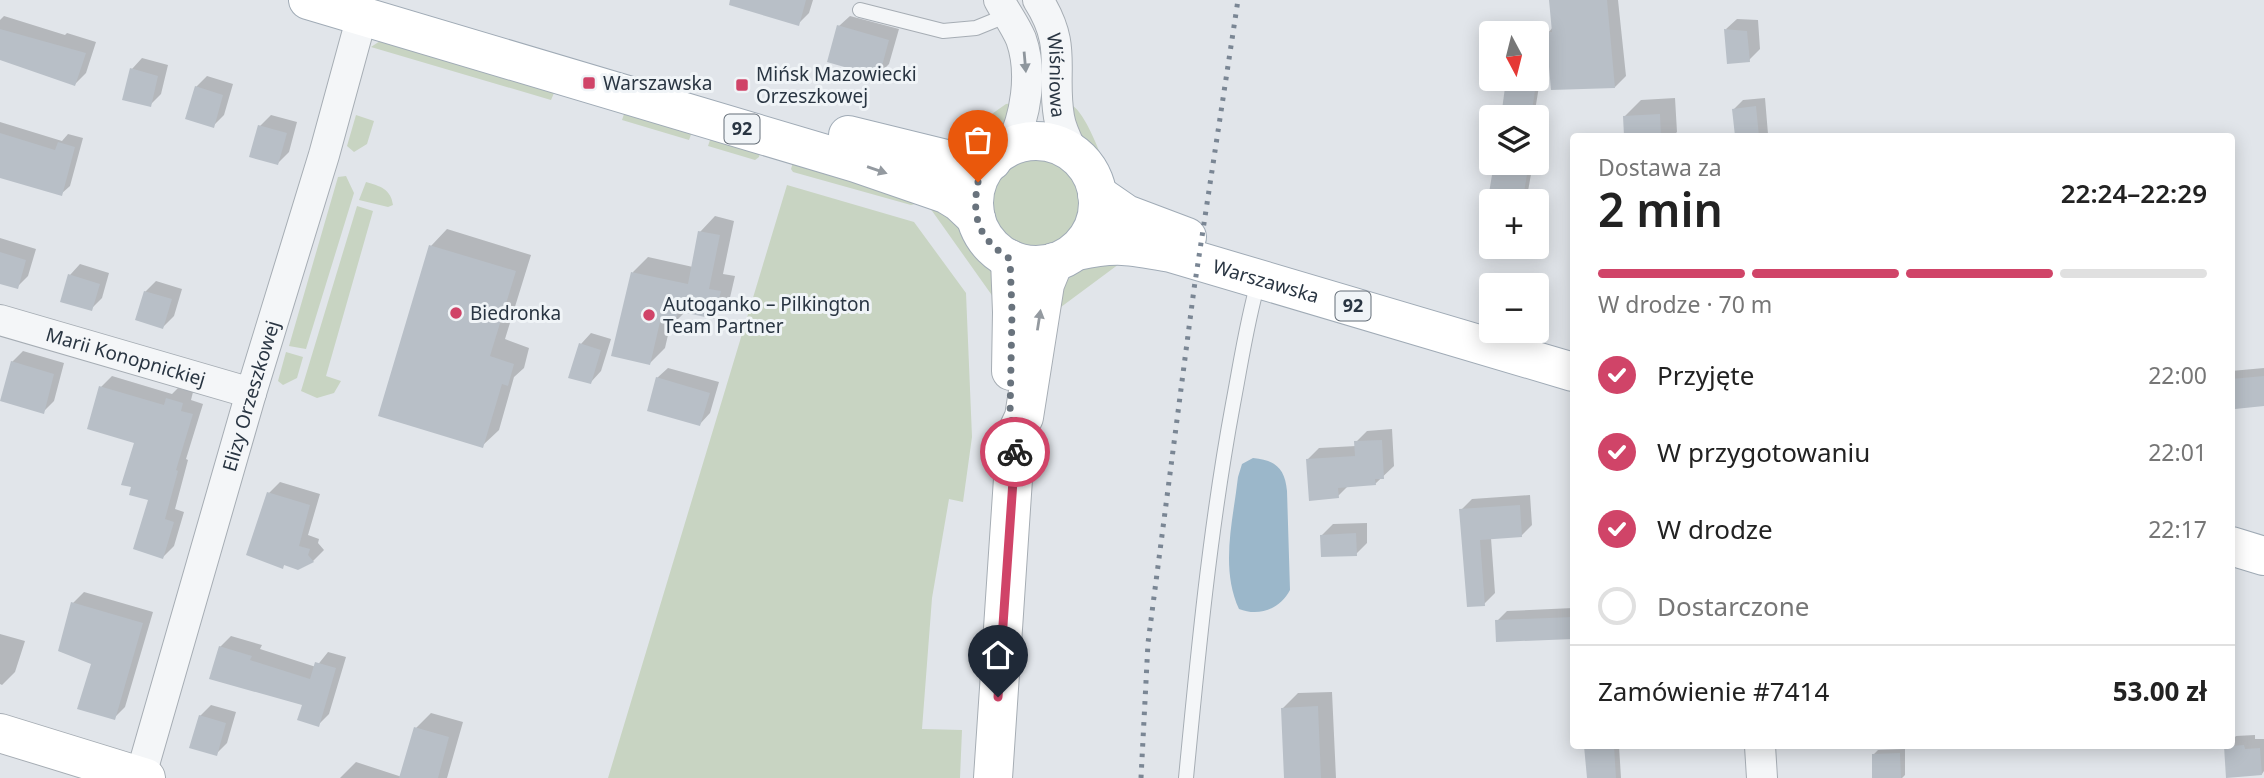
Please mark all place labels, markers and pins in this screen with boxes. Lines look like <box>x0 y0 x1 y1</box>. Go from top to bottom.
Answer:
place label: Mińsk Mazowiecki Orzeszkowej <box>756 61 917 109</box>
place label: Warszawska <box>603 70 712 96</box>
marker: Warszawska <box>581 75 597 91</box>
marker: Mińsk Mazowiecki Orzeszkowej <box>734 77 750 93</box>
pin <box>948 110 1008 182</box>
place label: Autoganko – Pilkington Team Partner <box>663 291 870 339</box>
place label: Biedronka <box>470 300 561 326</box>
marker: Biedronka <box>448 305 464 321</box>
marker: Autoganko – Pilkington Team Partner <box>641 307 657 323</box>
pin <box>968 625 1028 697</box>

